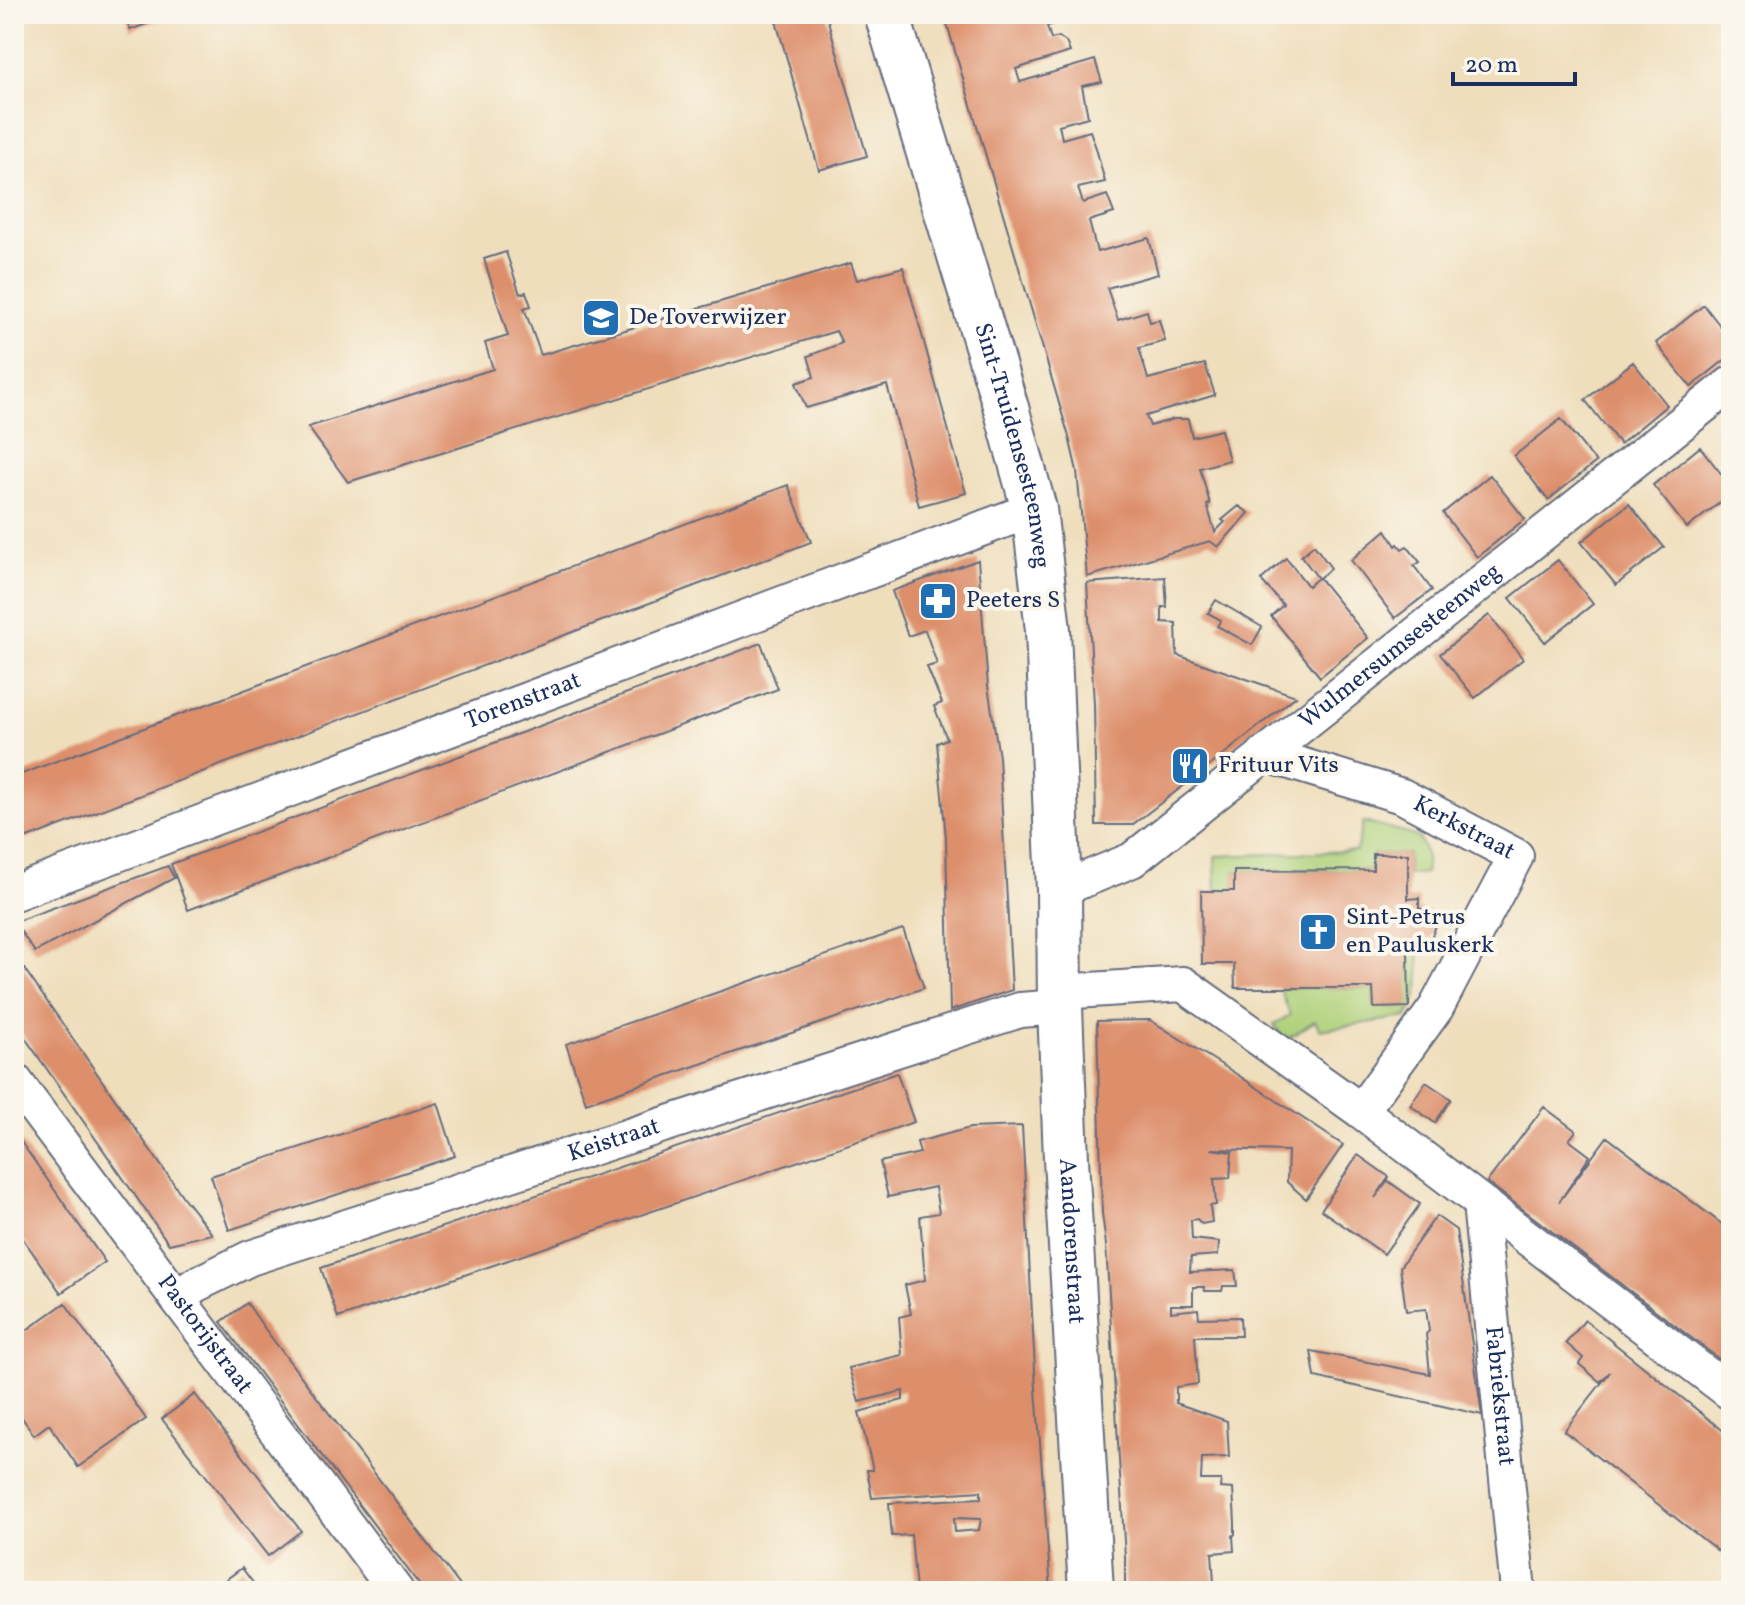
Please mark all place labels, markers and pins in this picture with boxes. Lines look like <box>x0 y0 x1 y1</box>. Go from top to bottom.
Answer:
school or university icon: De Toverwijzer <box>580 297 622 339</box>
place label: De Toverwijzer <box>629 301 787 335</box>
pharmacy icon: Peeters S <box>917 580 959 622</box>
place label: Peeters S <box>966 584 1060 618</box>
restaurant icon: Frituur Vits <box>1169 745 1211 787</box>
place label: Frituur Vits <box>1218 749 1339 783</box>
place label: Sint-Petrus en Pauluskerk <box>1346 901 1494 963</box>
church icon: Sint-Petrus en Pauluskerk <box>1297 911 1339 953</box>

